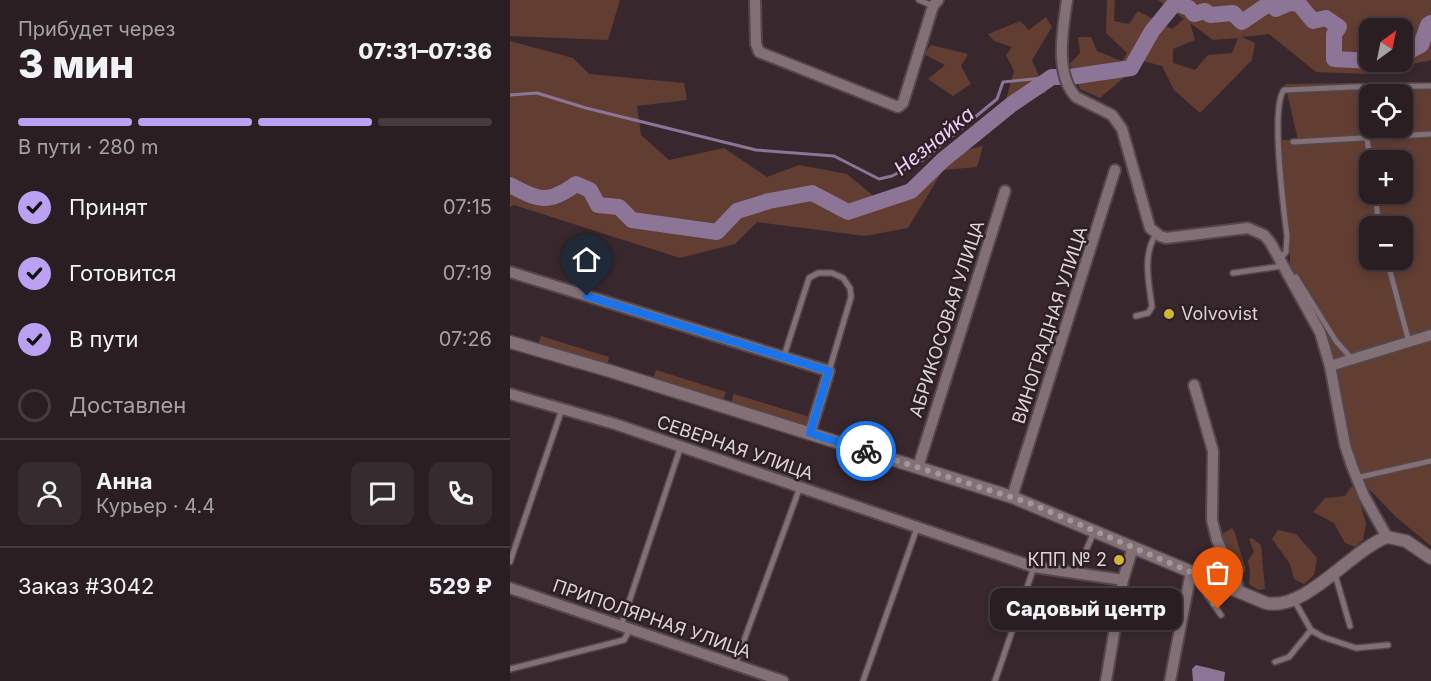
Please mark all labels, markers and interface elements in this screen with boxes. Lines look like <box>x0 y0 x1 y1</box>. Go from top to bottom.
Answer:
text: Прибудет через <box>18 17 175 41</box>
north arrow <box>1359 18 1413 72</box>
map controls <box>1359 18 1413 270</box>
text: 07:31–07:36 <box>358 38 492 64</box>
text: 3 мин <box>18 40 134 87</box>
button: locate <box>1359 84 1413 138</box>
water label: Незнайка <box>889 102 979 180</box>
text: В пути · 280 m <box>18 135 159 159</box>
button: + <box>1359 150 1413 204</box>
icon: check <box>18 191 51 224</box>
text: Принят <box>69 194 147 220</box>
text: 07:15 <box>443 195 492 219</box>
button: − <box>1359 216 1413 270</box>
street label: АБРИКОСОВАЯ УЛИЦА <box>905 218 988 420</box>
street label: ВИНОГРАДНАЯ УЛИЦА <box>1008 223 1091 426</box>
pin <box>561 234 612 296</box>
icon: home <box>570 243 603 276</box>
icon: check <box>18 257 51 290</box>
text: Готовится <box>69 260 176 286</box>
text: 07:19 <box>443 261 492 285</box>
place label: Volvovist <box>1181 303 1258 324</box>
marker: Volvovist <box>1162 307 1176 321</box>
icon: check <box>18 323 51 356</box>
text: В пути <box>69 326 138 352</box>
text: 07:26 <box>439 327 492 351</box>
text: Доставлен <box>69 392 186 418</box>
street label: СЕВЕРНАЯ УЛИЦА <box>654 411 816 484</box>
courier <box>836 421 896 481</box>
icon: bike <box>850 435 883 468</box>
button: person <box>18 462 81 525</box>
button: chat <box>351 462 414 525</box>
button: phone <box>429 462 492 525</box>
text: Анна <box>96 468 153 494</box>
text: Курьер · 4.4 <box>96 494 215 518</box>
pin <box>1192 547 1243 609</box>
place label: КПП № 2 <box>1027 549 1107 570</box>
marker: КПП № 2 <box>1112 553 1126 567</box>
icon: bag <box>1201 556 1234 589</box>
text: Заказ #3042 <box>18 573 154 599</box>
text: 529 ₽ <box>428 573 492 599</box>
street label: ПРИПОЛЯРНАЯ УЛИЦА <box>550 575 754 662</box>
callout: Садовый центр <box>990 588 1182 630</box>
text: Садовый центр <box>1006 597 1166 621</box>

